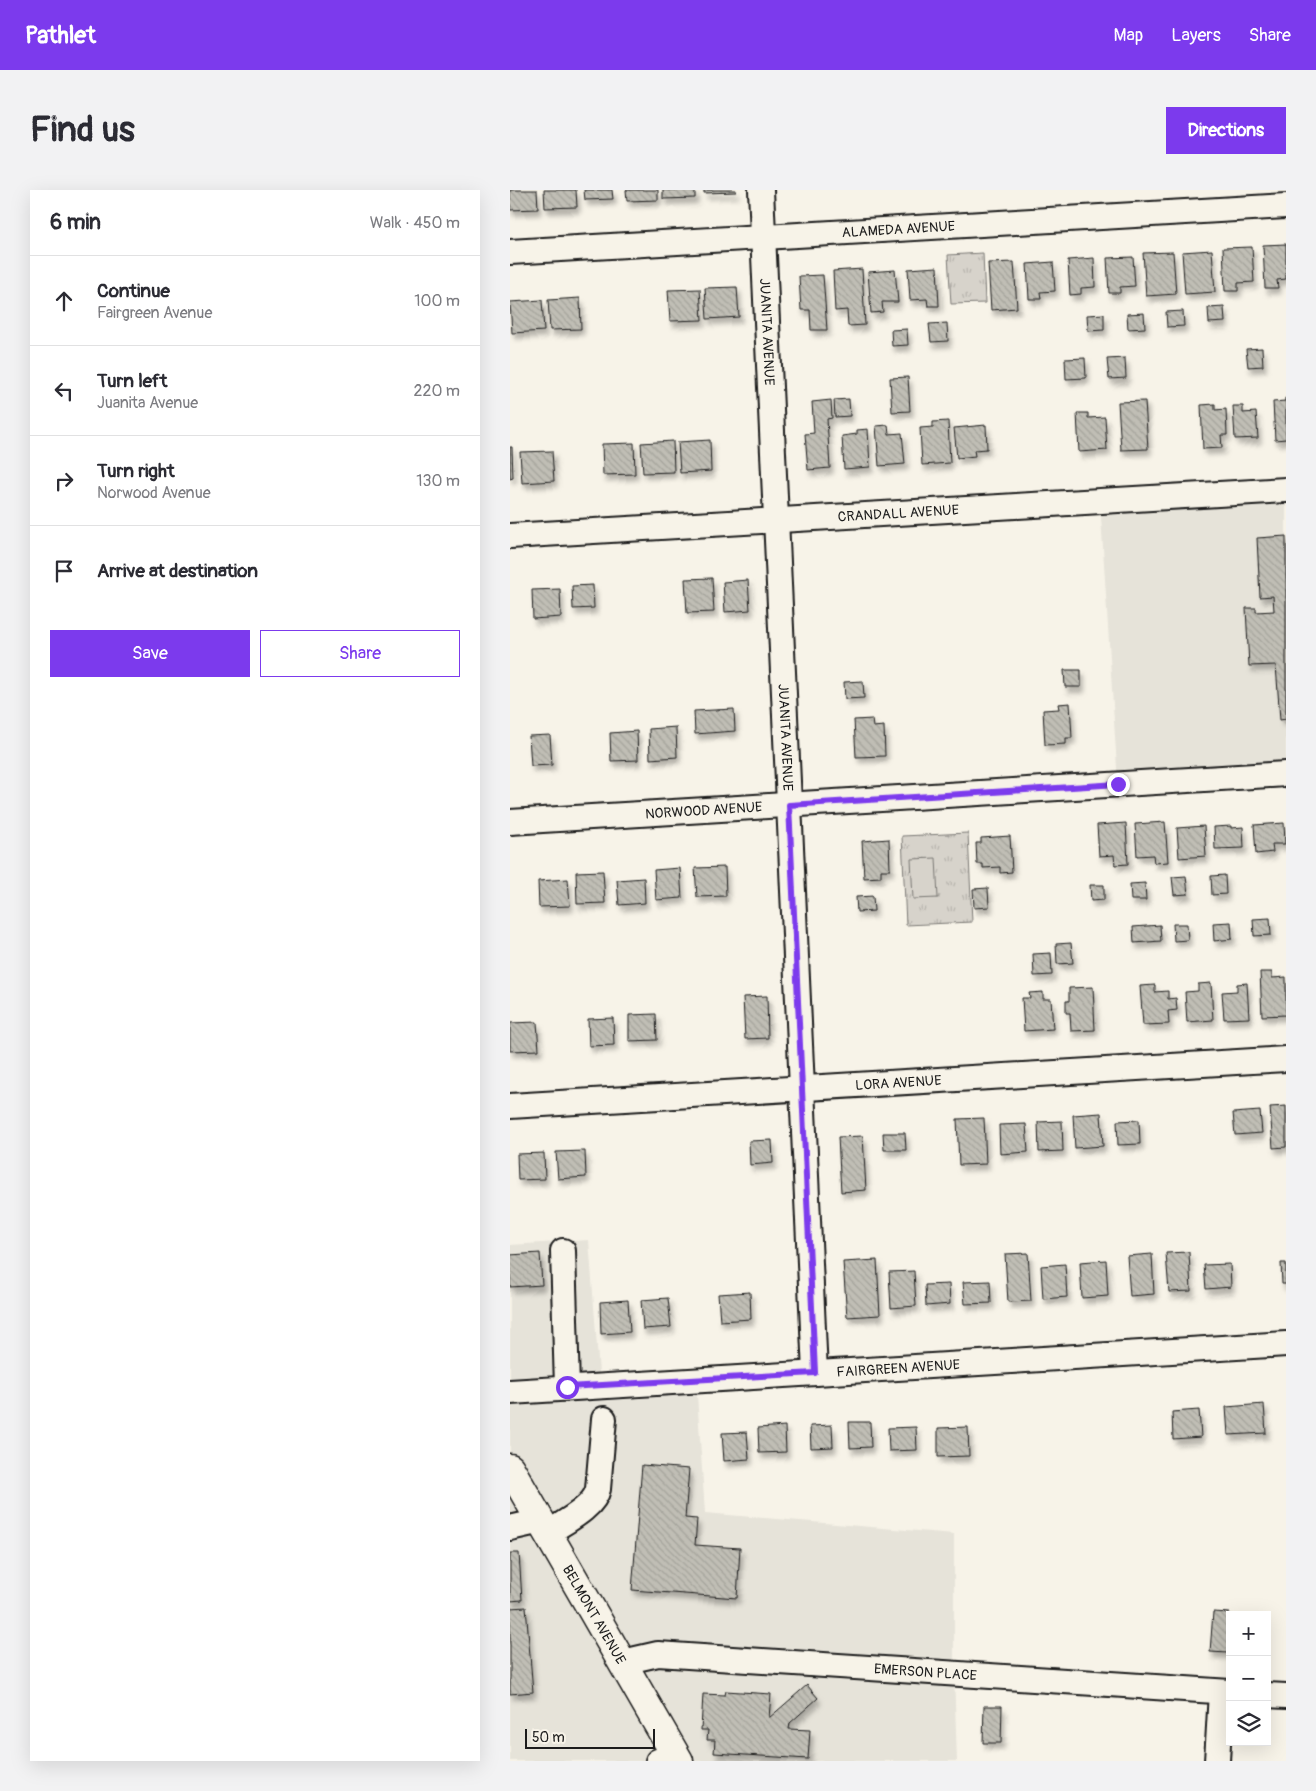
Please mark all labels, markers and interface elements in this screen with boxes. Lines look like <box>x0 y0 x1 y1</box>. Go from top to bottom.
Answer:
text: Pathlet <box>25 21 96 50</box>
text: Map <box>1114 24 1143 47</box>
text: Layers <box>1171 24 1221 47</box>
text: Share <box>1249 24 1291 47</box>
button: Directions <box>1166 107 1286 154</box>
text: Find us <box>30 108 135 152</box>
text: 6 min <box>50 209 101 236</box>
text: Walk · 450 m <box>370 213 460 233</box>
street label: ALAMEDA AVENUE <box>841 218 956 241</box>
street label: JUANITA AVENUE <box>756 278 778 386</box>
text: Continue <box>97 279 170 303</box>
icon: ahead <box>50 287 78 315</box>
text: 100 m <box>414 291 460 311</box>
text: Fairgreen Avenue <box>97 303 212 323</box>
text: Turn left <box>97 369 167 393</box>
icon: left <box>50 377 78 405</box>
text: 220 m <box>414 381 460 401</box>
text: Juanita Avenue <box>97 393 198 413</box>
text: Turn right <box>97 459 175 483</box>
icon: right <box>50 467 78 495</box>
text: 130 m <box>416 471 460 491</box>
text: Norwood Avenue <box>97 483 211 503</box>
street label: CRANDALL AVENUE <box>837 501 959 526</box>
icon: arrive <box>50 557 78 585</box>
text: Arrive at destination <box>97 559 258 583</box>
button: Save <box>50 630 250 677</box>
button: Share <box>260 630 460 677</box>
street label: JUANITA AVENUE <box>775 683 796 791</box>
route end <box>1107 773 1130 796</box>
street label: NORWOOD AVENUE <box>645 798 763 823</box>
street label: LORA AVENUE <box>855 1072 942 1094</box>
street label: FAIRGREEN AVENUE <box>836 1356 961 1381</box>
route start <box>556 1376 579 1399</box>
street label: BELMONT AVENUE <box>559 1562 629 1667</box>
map controls <box>1226 1611 1271 1746</box>
button: + <box>1226 1611 1271 1656</box>
button: − <box>1226 1656 1271 1701</box>
street label: EMERSON PLACE <box>874 1660 977 1684</box>
button: layers <box>1226 1701 1271 1746</box>
scale bar <box>525 1726 655 1749</box>
text: 50 m <box>532 1729 565 1746</box>

